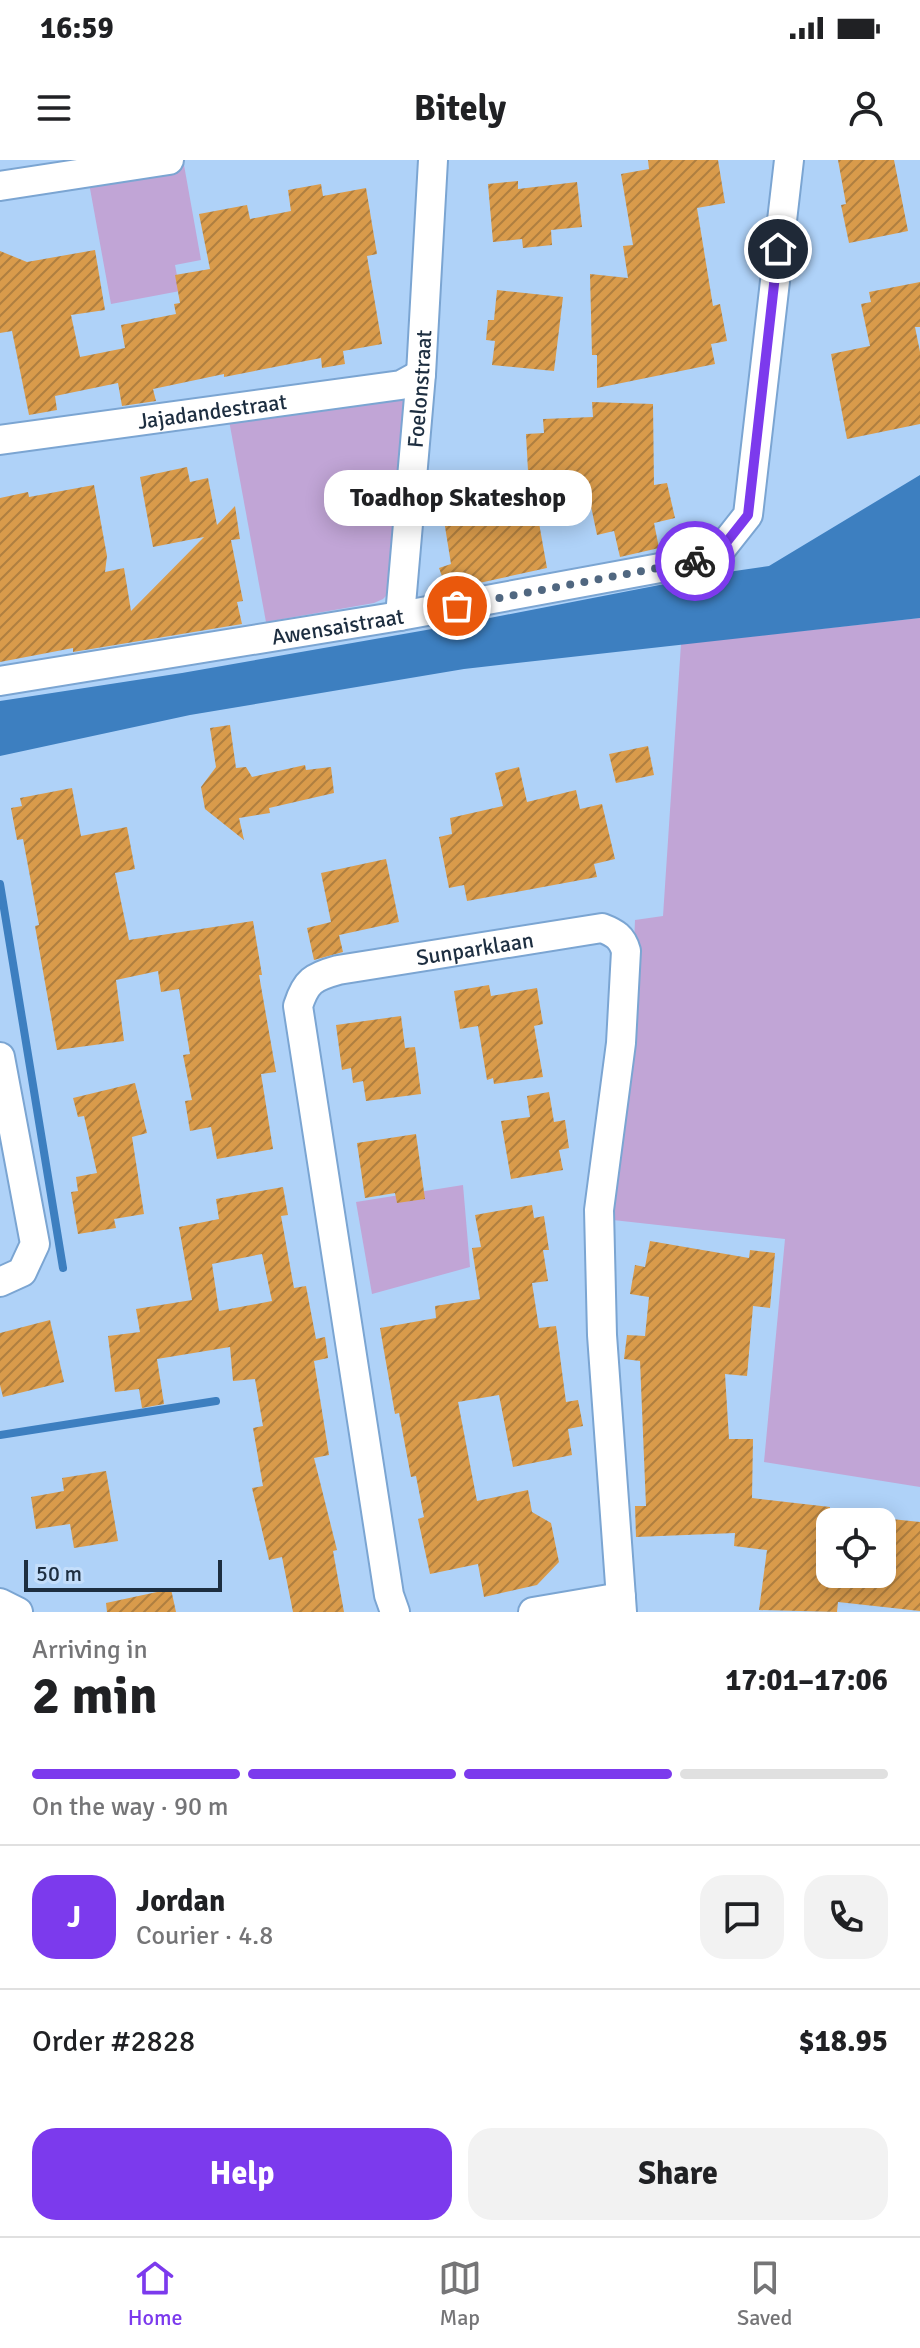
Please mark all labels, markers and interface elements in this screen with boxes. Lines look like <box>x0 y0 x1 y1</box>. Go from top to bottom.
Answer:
text: 16:59 <box>40 10 114 47</box>
icon: menu <box>32 86 76 130</box>
text: Bitely <box>414 86 506 131</box>
icon: person <box>844 86 888 130</box>
pin <box>744 215 812 283</box>
icon: home <box>756 227 800 271</box>
street label: Foelonstraat <box>402 329 437 449</box>
street label: Jajadandestraat <box>136 388 289 435</box>
callout: Toadhop Skateshop <box>323 470 591 526</box>
text: Toadhop Skateshop <box>350 482 566 514</box>
courier <box>655 521 735 601</box>
icon: bike <box>673 539 717 583</box>
pin <box>423 572 491 640</box>
icon: bag <box>435 584 479 628</box>
street label: Awensaistraat <box>270 603 406 651</box>
street label: Sunparklaan <box>414 926 536 971</box>
map controls <box>816 1508 896 1588</box>
button: locate <box>816 1508 896 1588</box>
scale bar <box>24 1556 222 1592</box>
text: 50 m <box>36 1560 82 1587</box>
text: Arriving in <box>32 1634 148 1666</box>
text: 17:01–17:06 <box>725 1662 888 1699</box>
text: 2 min <box>32 1664 158 1728</box>
text: On the way · 90 m <box>32 1791 228 1823</box>
button: chat <box>700 1875 784 1959</box>
button: phone <box>804 1875 888 1959</box>
text: Jordan <box>136 1883 225 1920</box>
text: J <box>67 1899 81 1936</box>
text: Courier · 4.8 <box>136 1920 273 1952</box>
text: Order #2828 <box>32 2023 195 2060</box>
text: $18.95 <box>798 2023 888 2060</box>
button: Help <box>32 2128 452 2220</box>
button: Share <box>468 2128 888 2220</box>
tab: Home <box>128 2256 182 2331</box>
tab: Map <box>438 2256 482 2331</box>
tab: Saved <box>737 2256 792 2331</box>

